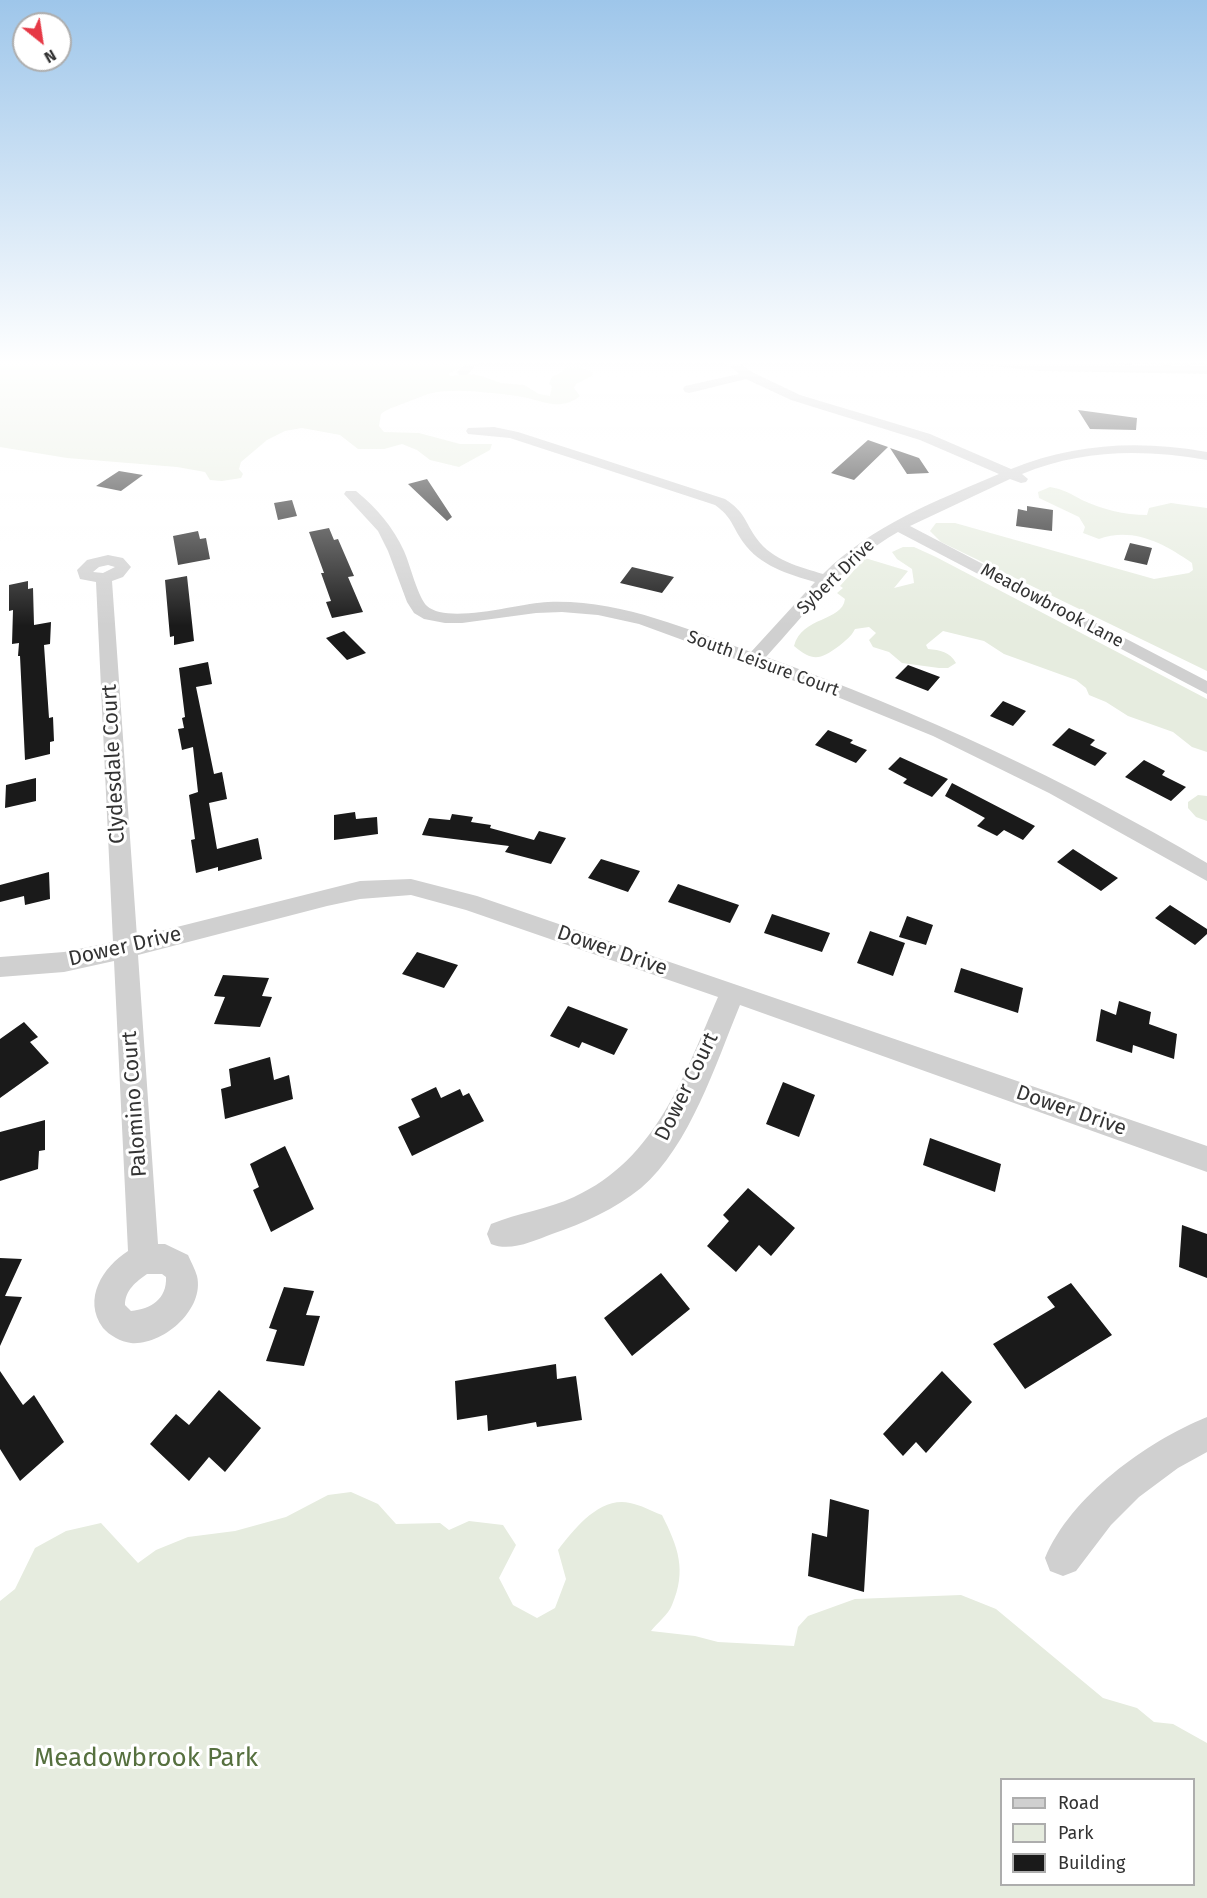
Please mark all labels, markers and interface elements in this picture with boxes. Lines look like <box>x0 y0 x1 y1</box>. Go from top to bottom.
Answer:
north arrow <box>12 12 72 72</box>
text: N <box>41 45 60 67</box>
street label: Sybert Drive <box>793 535 879 619</box>
street label: Meadowbrook Lane <box>977 559 1127 653</box>
street label: South Leisure Court <box>684 626 842 702</box>
street label: Clydesdale Court <box>97 684 131 844</box>
street label: Dower Drive <box>553 920 671 982</box>
street label: Dower Drive <box>66 922 184 972</box>
street label: Dower Court <box>650 1029 724 1145</box>
street label: Palomino Court <box>117 1030 153 1178</box>
street label: Dower Drive <box>1012 1080 1130 1142</box>
park label: Meadowbrook Park <box>34 1743 258 1775</box>
legend <box>1000 1778 1195 1886</box>
text: Road <box>1058 1792 1100 1814</box>
text: Park <box>1058 1822 1093 1844</box>
text: Building <box>1058 1852 1125 1874</box>

